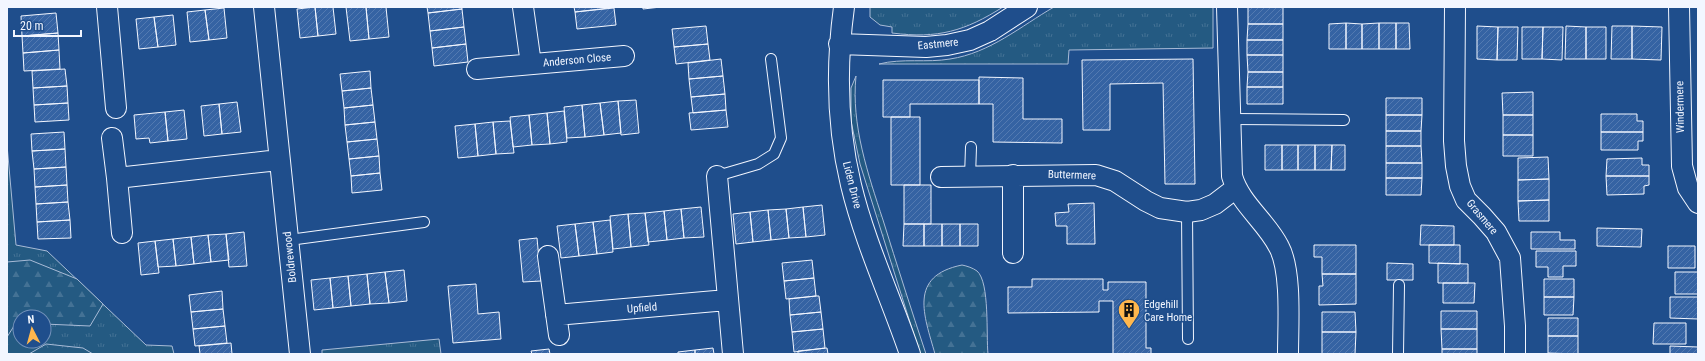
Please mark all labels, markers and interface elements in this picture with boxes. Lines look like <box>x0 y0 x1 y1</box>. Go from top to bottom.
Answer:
scale bar <box>14 12 81 38</box>
text: 20 m <box>20 19 44 33</box>
street label: Eastmere <box>917 35 959 53</box>
street label: Anderson Close <box>542 51 612 69</box>
street label: Windermere <box>1673 81 1687 133</box>
street label: Liden Drive <box>840 160 864 210</box>
street label: Buttermere <box>1048 168 1096 182</box>
street label: Grasmere <box>1464 197 1500 237</box>
street label: Boldrewood <box>281 231 299 283</box>
building icon: Edgehill Care Home <box>1116 297 1142 330</box>
place label: Edgehill Care Home <box>1144 298 1192 324</box>
street label: Upfield <box>626 300 658 316</box>
north arrow <box>12 309 52 349</box>
text: N <box>27 313 35 326</box>

